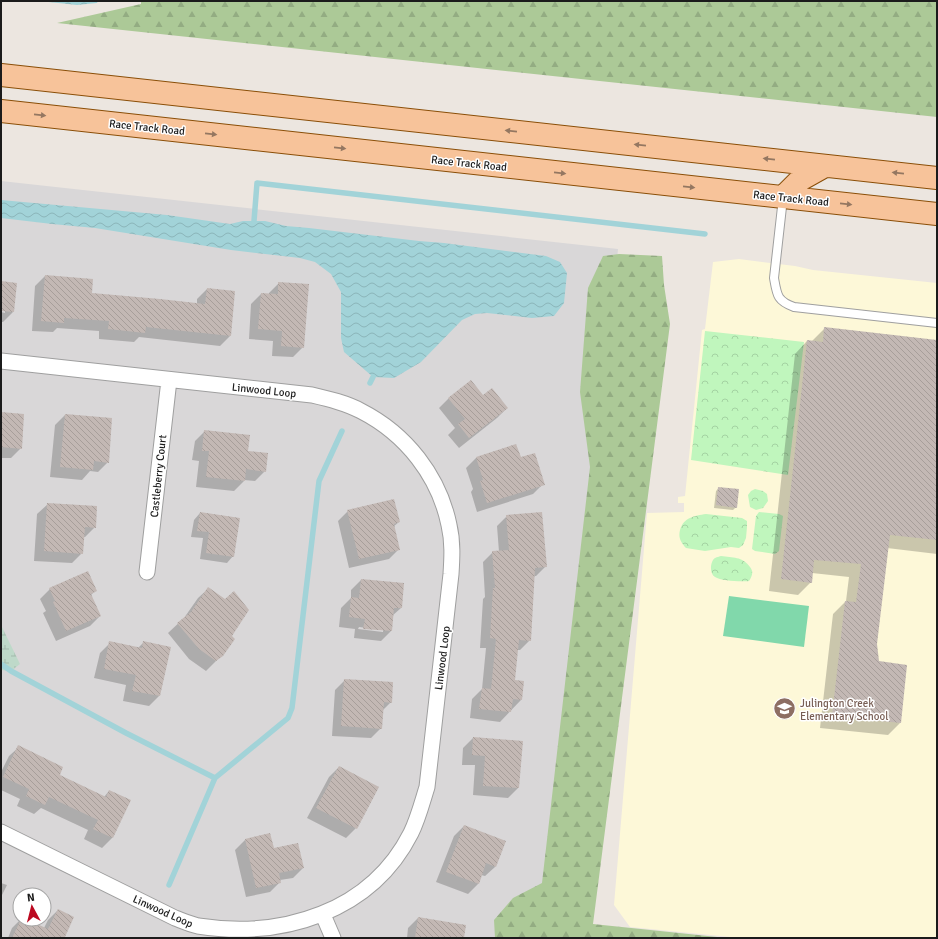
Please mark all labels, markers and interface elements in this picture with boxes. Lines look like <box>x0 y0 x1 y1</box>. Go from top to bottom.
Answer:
one-way arrow <box>34 112 46 119</box>
street label: Race Track Road <box>108 117 186 138</box>
one-way arrow <box>504 128 517 134</box>
one-way arrow <box>205 131 217 137</box>
one-way arrow <box>634 142 646 148</box>
one-way arrow <box>334 145 346 152</box>
street label: Race Track Road <box>430 153 508 174</box>
one-way arrow <box>763 156 775 163</box>
one-way arrow <box>554 170 566 176</box>
one-way arrow <box>892 170 904 177</box>
one-way arrow <box>683 184 695 190</box>
street label: Race Track Road <box>752 188 830 209</box>
one-way arrow <box>840 201 852 208</box>
street label: Linwood Loop <box>231 381 297 400</box>
street label: Castleberry Court <box>148 434 169 518</box>
street label: Linwood Loop <box>432 625 453 691</box>
school or university icon: Julington Creek Elementary School <box>771 696 797 722</box>
place label: Julington Creek Elementary School <box>800 697 888 723</box>
north arrow <box>12 887 52 927</box>
text: N <box>26 891 35 904</box>
street label: Linwood Loop <box>131 892 195 931</box>

